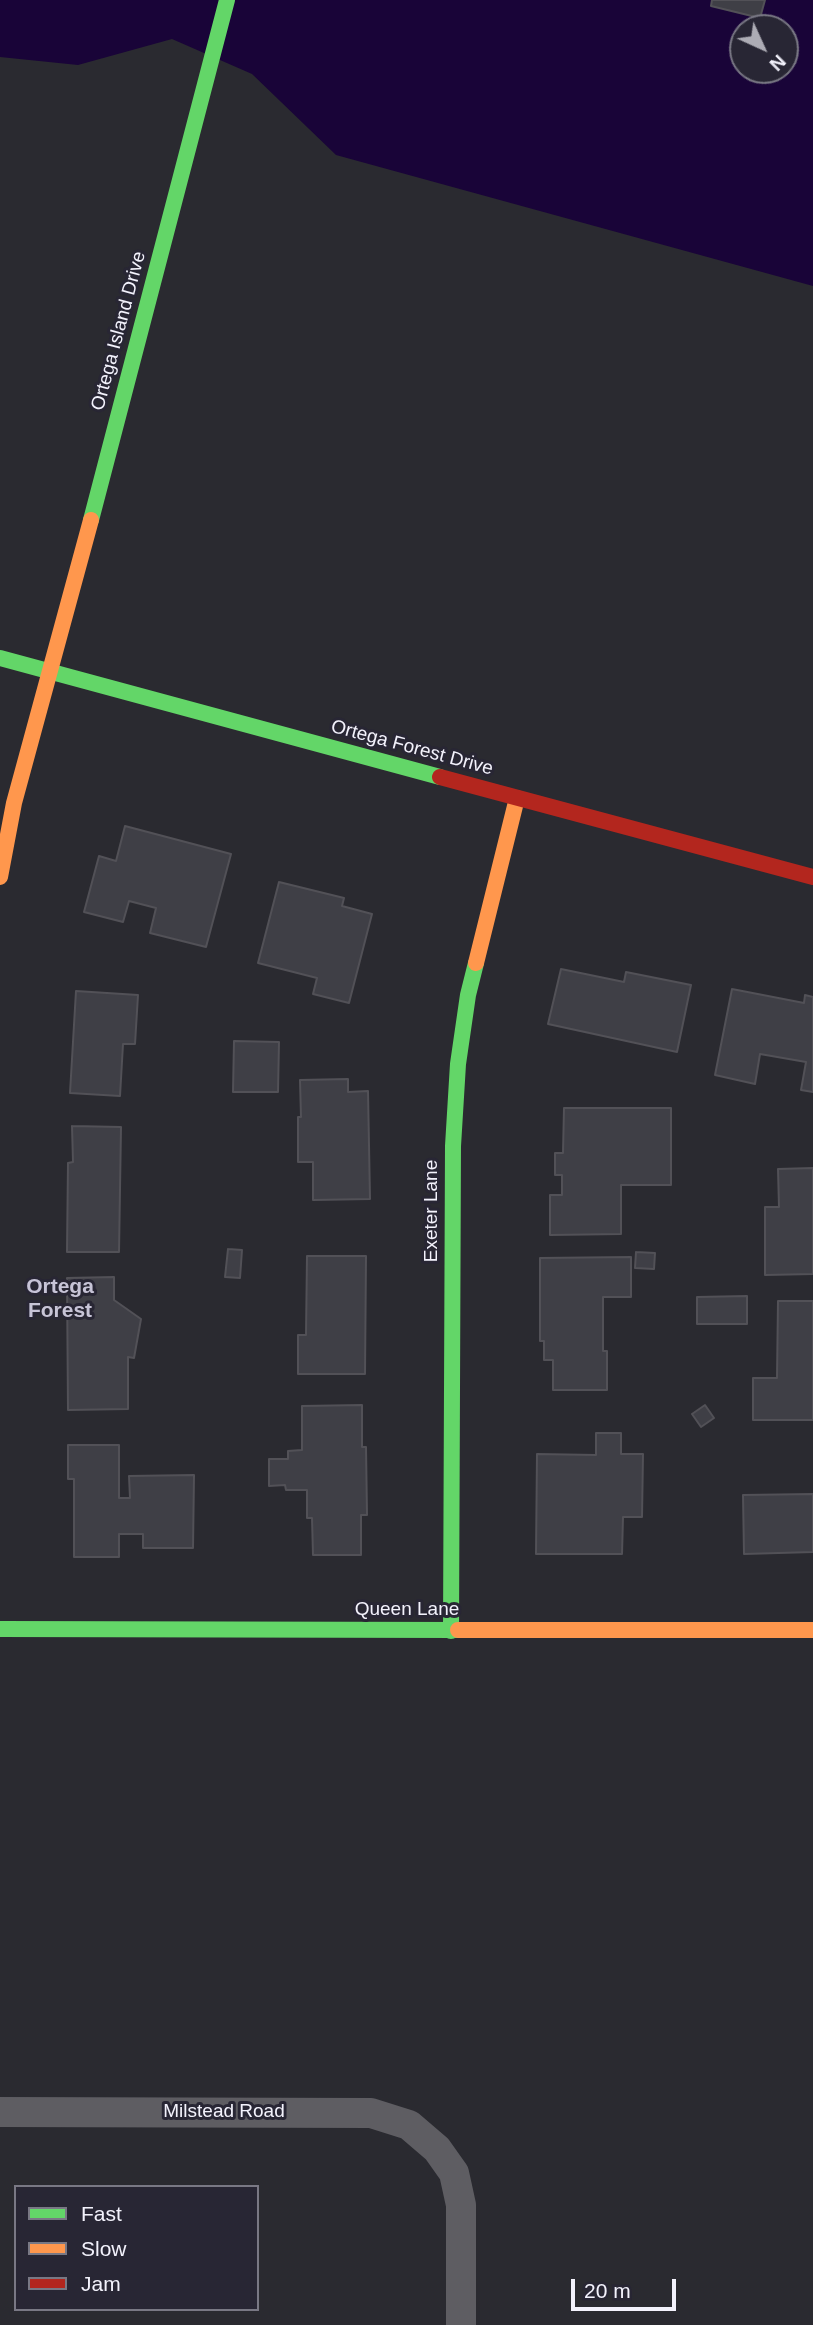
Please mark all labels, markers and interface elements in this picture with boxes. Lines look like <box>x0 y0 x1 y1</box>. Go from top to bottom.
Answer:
north arrow <box>729 14 799 84</box>
text: N <box>766 51 790 75</box>
street label: Ortega Island Drive <box>87 249 151 413</box>
street label: Ortega Forest Drive <box>328 715 496 781</box>
street label: Exeter Lane <box>421 1160 443 1262</box>
district label: Ortega Forest <box>26 1274 94 1324</box>
street label: Queen Lane <box>355 1599 459 1621</box>
street label: Milstead Road <box>163 2101 285 2123</box>
legend <box>14 2185 259 2311</box>
text: Fast <box>81 2202 122 2225</box>
text: Slow <box>81 2237 127 2260</box>
scale bar <box>575 2266 680 2310</box>
text: Jam <box>81 2272 121 2295</box>
text: 20 m <box>584 2279 631 2302</box>

